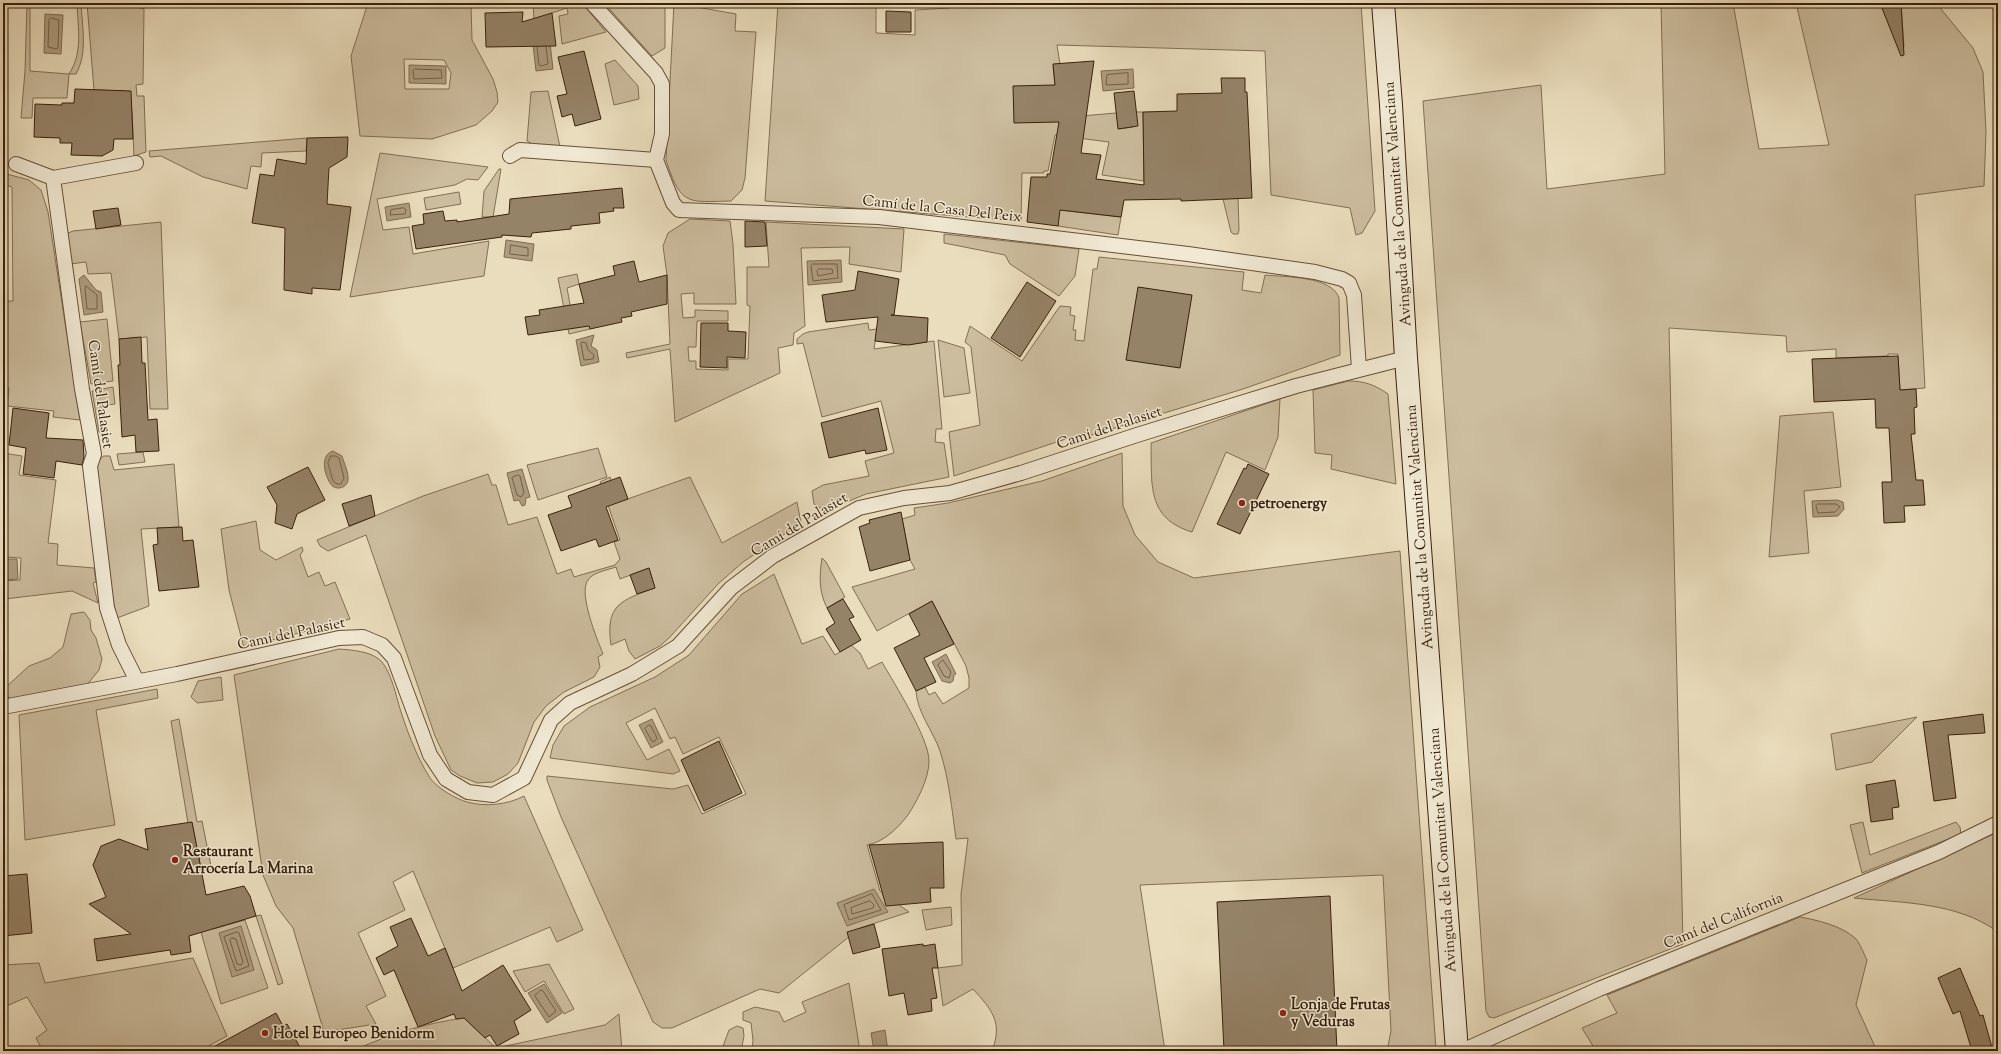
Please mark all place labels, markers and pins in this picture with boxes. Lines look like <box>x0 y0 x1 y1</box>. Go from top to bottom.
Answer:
place label: petroenergy <box>1250 494 1328 515</box>
marker: petroenergy <box>1237 498 1247 508</box>
place label: Restaurant Arrocería La Marina <box>183 842 313 880</box>
marker: Restaurant Arrocería La Marina <box>170 855 180 865</box>
place label: Lonja de Frutas y Veduras <box>1291 995 1390 1033</box>
marker: Lonja de Frutas y Veduras <box>1278 1008 1288 1018</box>
place label: Hotel Europeo Benidorm <box>273 1024 435 1045</box>
marker: Hotel Europeo Benidorm <box>260 1028 270 1038</box>

